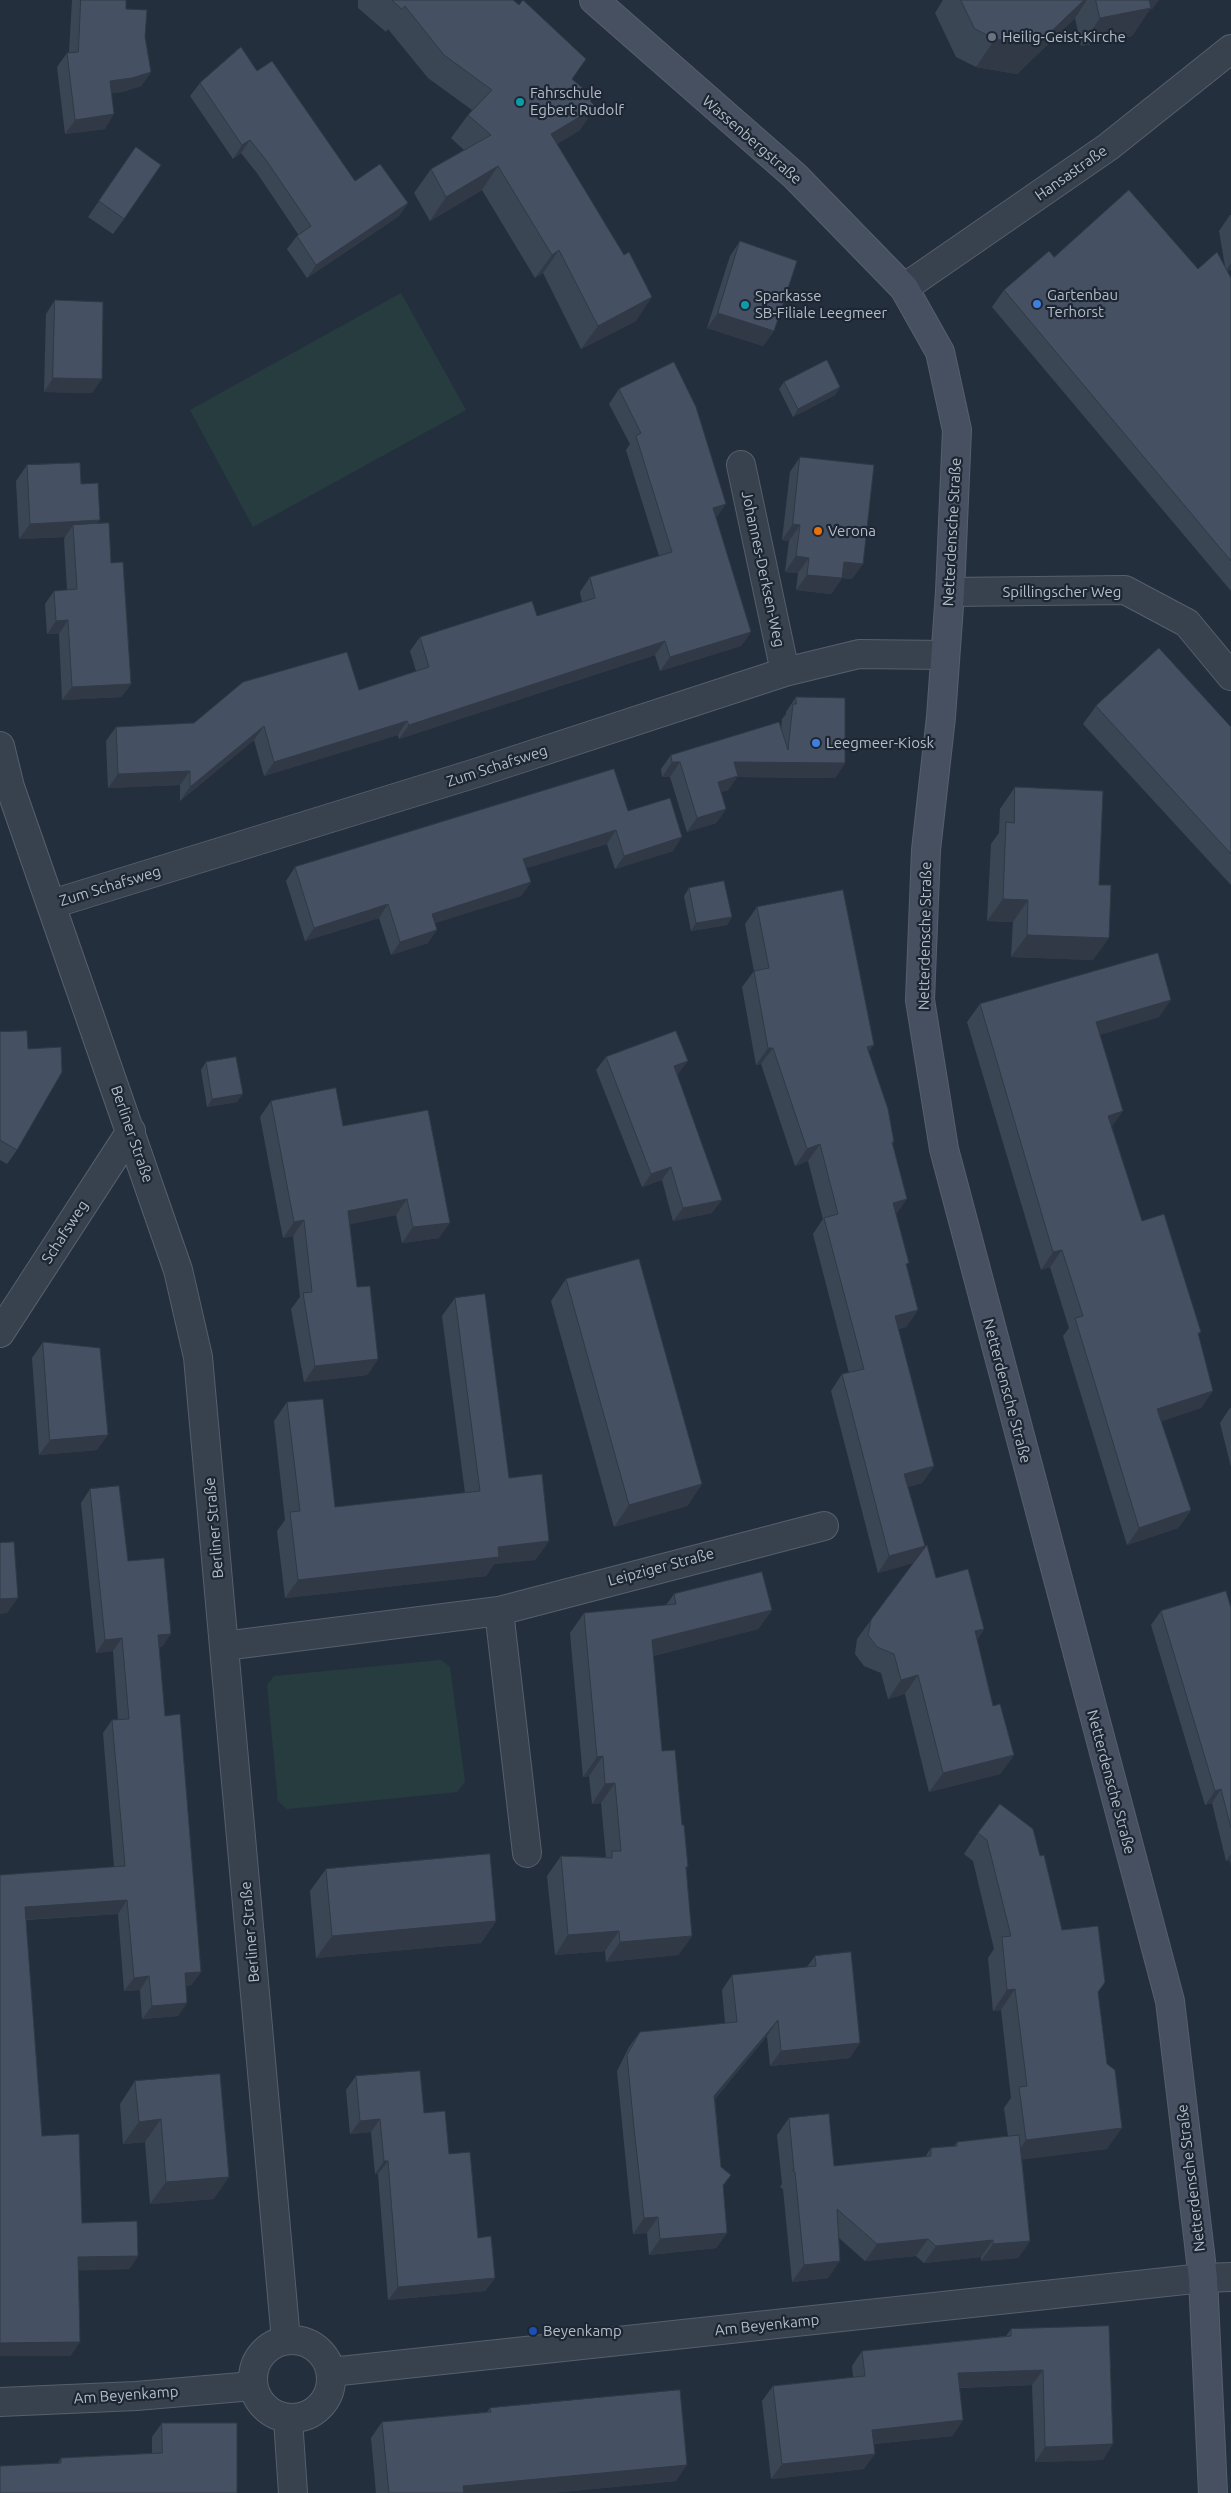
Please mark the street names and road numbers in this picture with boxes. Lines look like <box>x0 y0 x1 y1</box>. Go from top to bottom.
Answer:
street label: Wassenbergstraße <box>699 92 805 188</box>
street label: Hansastraße <box>1031 142 1111 204</box>
street label: Netterdensche Straße <box>939 457 965 607</box>
street label: Johannes-Derksen-Weg <box>738 489 788 649</box>
street label: Spillingscher Weg <box>1003 583 1121 601</box>
street label: Zum Schafsweg <box>444 741 550 791</box>
street label: Zum Schafsweg <box>57 862 163 910</box>
street label: Netterdensche Straße <box>915 862 935 1010</box>
street label: Berliner Straße <box>107 1083 157 1185</box>
street label: Schafsweg <box>38 1197 92 1267</box>
street label: Netterdensche Straße <box>979 1317 1035 1465</box>
street label: Berliner Straße <box>201 1477 227 1579</box>
street label: Leipziger Straße <box>606 1544 716 1590</box>
street label: Netterdensche Straße <box>1083 1708 1139 1856</box>
street label: Berliner Straße <box>237 1881 263 1983</box>
street label: Netterdensche Straße <box>1173 2103 1209 2253</box>
street label: Am Beyenkamp <box>714 2311 820 2339</box>
street label: Am Beyenkamp <box>73 2382 179 2408</box>

